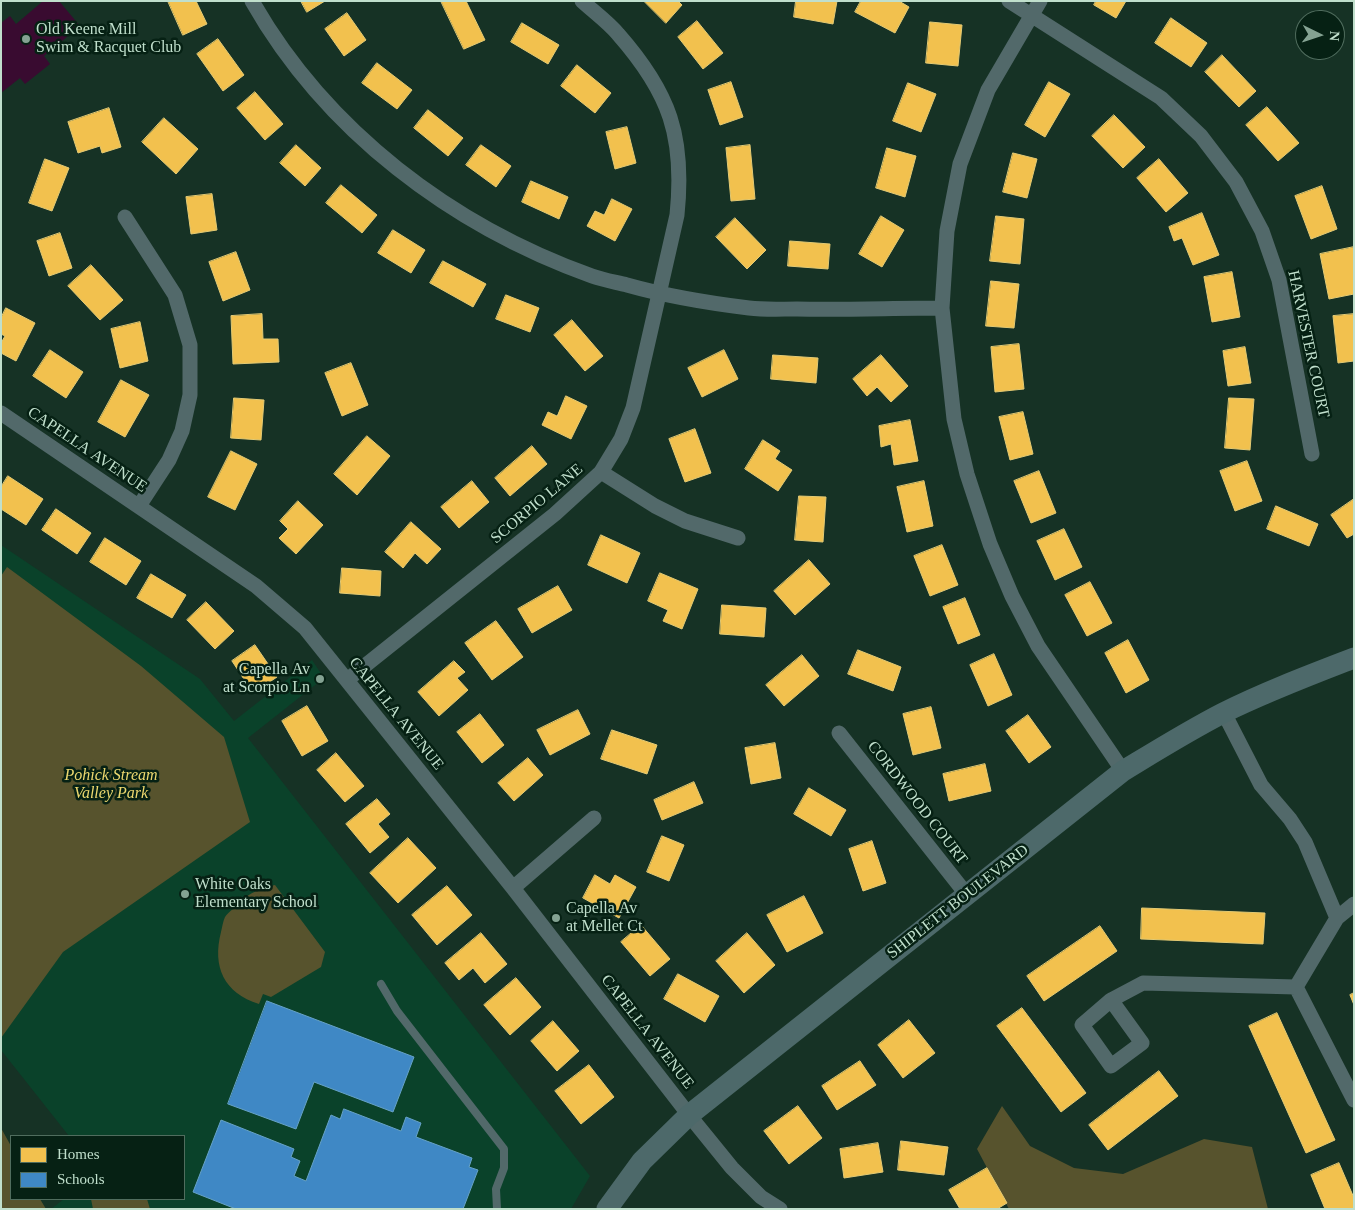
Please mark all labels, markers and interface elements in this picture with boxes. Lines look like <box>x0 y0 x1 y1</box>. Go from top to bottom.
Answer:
north arrow <box>1295 10 1345 60</box>
place label: Old Keene Mill Swim & Racquet Club <box>36 20 181 58</box>
text: N <box>1327 30 1342 42</box>
marker: Old Keene Mill Swim & Racquet Club <box>20 33 32 45</box>
street label: HARVESTER COURT <box>1283 269 1333 419</box>
street label: CAPELLA AVENUE <box>24 403 150 497</box>
street label: SCORPIO LANE <box>487 460 587 548</box>
street label: CAPELLA AVENUE <box>345 654 447 774</box>
place label: Capella Av at Scorpio Ln <box>223 660 310 698</box>
marker: Capella Av at Scorpio Ln <box>314 673 326 685</box>
street label: CORDWOOD COURT <box>863 737 971 869</box>
park label: Pohick Stream Valley Park <box>64 766 158 804</box>
street label: SHIPLETT BOULEVARD <box>883 841 1033 963</box>
place label: White Oaks Elementary School <box>195 875 317 913</box>
marker: White Oaks Elementary School <box>179 888 191 900</box>
place label: Capella Av at Mellet Ct <box>566 899 642 937</box>
marker: Capella Av at Mellet Ct <box>550 912 562 924</box>
street label: CAPELLA AVENUE <box>596 971 698 1093</box>
legend <box>10 1135 185 1200</box>
text: Homes <box>57 1146 100 1162</box>
text: Schools <box>57 1171 105 1187</box>

